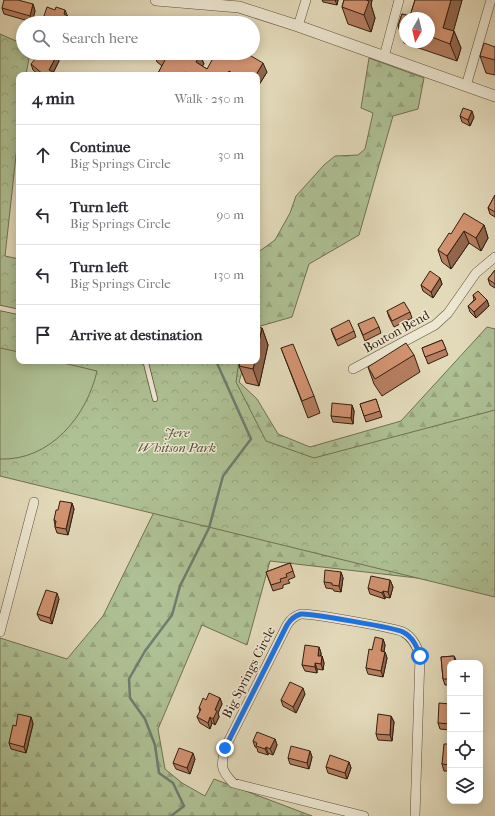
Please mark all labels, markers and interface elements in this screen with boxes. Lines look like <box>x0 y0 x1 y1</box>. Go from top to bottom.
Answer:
north arrow <box>399 12 435 48</box>
search box <box>16 16 260 60</box>
icon: search <box>30 27 52 49</box>
text: Search here <box>62 29 138 47</box>
text: 4 min <box>32 88 75 108</box>
text: Walk · 250 m <box>175 91 244 106</box>
text: Continue <box>70 138 130 156</box>
icon: ahead <box>32 144 54 166</box>
text: 30 m <box>218 147 244 162</box>
text: Big Springs Circle <box>70 156 171 171</box>
text: Turn left <box>70 198 128 216</box>
icon: left <box>32 204 54 226</box>
text: 90 m <box>216 207 244 222</box>
text: Big Springs Circle <box>70 216 171 231</box>
text: Turn left <box>70 258 128 276</box>
icon: left <box>32 264 54 286</box>
text: 130 m <box>213 267 244 282</box>
text: Big Springs Circle <box>70 276 171 291</box>
street label: Bouton Bend <box>361 307 433 356</box>
icon: arrive <box>32 324 54 346</box>
text: Arrive at destination <box>70 326 202 344</box>
park label: Jere Whitson Park <box>138 425 216 455</box>
street label: Big Springs Circle <box>219 623 278 721</box>
route start <box>411 647 429 665</box>
map controls <box>447 660 483 804</box>
button: + <box>447 660 483 696</box>
button: − <box>447 696 483 732</box>
button: locate <box>447 732 483 768</box>
route end <box>216 739 234 757</box>
button: layers <box>447 768 483 804</box>

